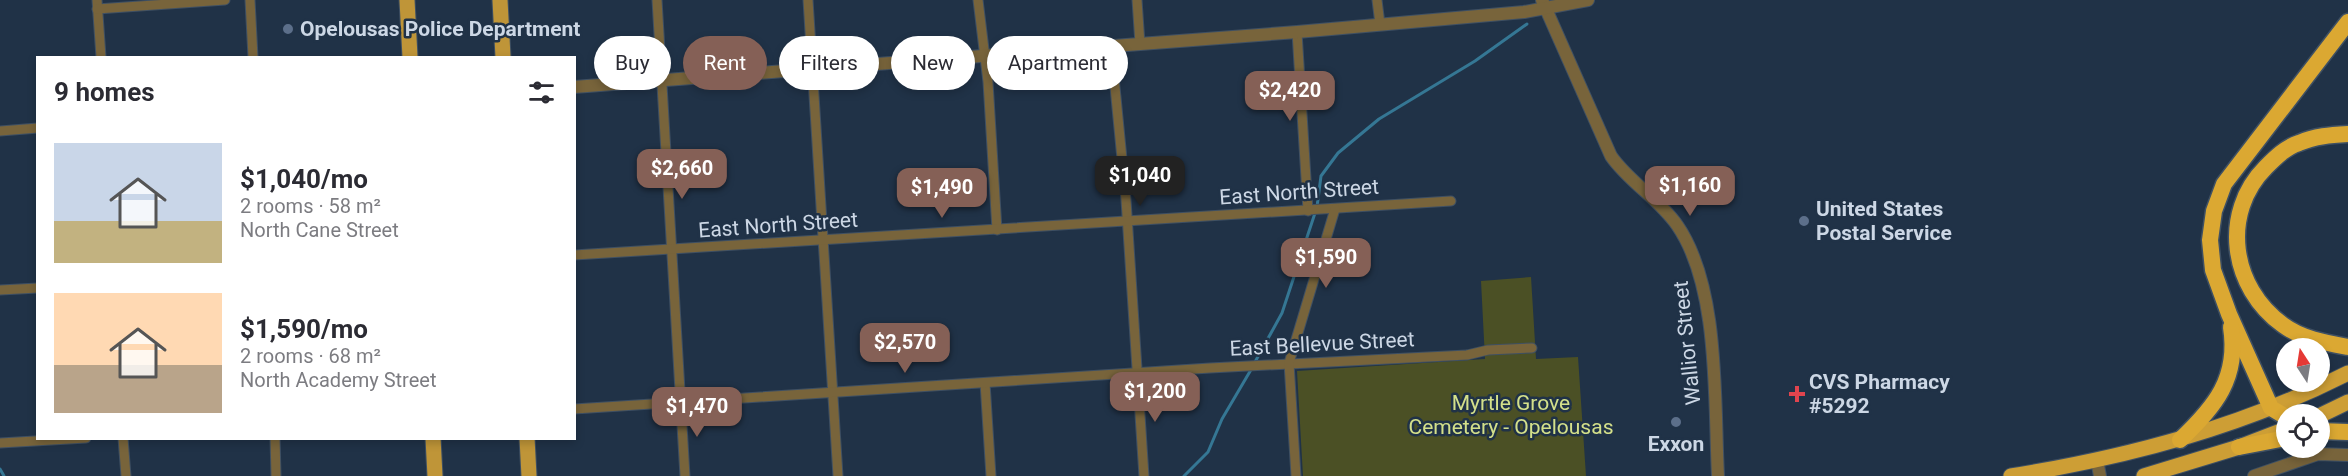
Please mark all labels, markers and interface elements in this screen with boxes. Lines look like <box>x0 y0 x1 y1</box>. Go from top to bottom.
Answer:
place label: Opelousas Police Department <box>300 17 580 41</box>
marker: Opelousas Police Department <box>281 22 295 36</box>
chip: Buy <box>594 36 671 90</box>
chip: Rent <box>683 36 767 90</box>
chip: Filters <box>779 36 879 90</box>
chip: New <box>891 36 975 90</box>
chip: Apartment <box>987 36 1128 90</box>
pin: $2,420 <box>1241 71 1339 122</box>
icon: filters <box>525 76 558 109</box>
text: 9 homes <box>54 77 155 107</box>
text: $2,420 <box>1259 78 1321 102</box>
pin: $2,660 <box>633 149 731 200</box>
text: $2,660 <box>651 156 713 180</box>
pin: $1,040 <box>1091 156 1189 207</box>
text: $1,040 <box>1109 163 1171 187</box>
text: $1,040/mo <box>240 164 368 194</box>
pin: $1,160 <box>1641 166 1739 217</box>
icon: home <box>102 167 174 239</box>
pin: $1,490 <box>893 168 991 219</box>
text: $1,160 <box>1659 173 1721 197</box>
street label: East North Street <box>1218 174 1380 210</box>
text: $1,490 <box>911 175 973 199</box>
text: 2 rooms · 58 m² <box>240 194 381 218</box>
place label: United States Postal Service <box>1816 197 1952 245</box>
street label: East North Street <box>697 207 859 243</box>
marker: United States Postal Service <box>1797 214 1811 228</box>
text: North Cane Street <box>240 218 399 242</box>
pin: $1,590 <box>1277 238 1375 289</box>
text: $1,590 <box>1295 245 1357 269</box>
street label: Wallior Street <box>1669 280 1705 406</box>
text: $1,590/mo <box>240 314 368 344</box>
icon: home <box>102 317 174 389</box>
pin: $2,570 <box>856 323 954 374</box>
street label: East Bellevue Street <box>1229 327 1415 361</box>
text: $2,570 <box>874 330 936 354</box>
north arrow <box>2276 338 2330 392</box>
map controls <box>2276 338 2330 458</box>
text: 2 rooms · 68 m² <box>240 344 381 368</box>
text: North Academy Street <box>240 368 436 392</box>
place label: CVS Pharmacy #5292 <box>1809 370 1950 418</box>
pin: $1,200 <box>1106 372 1204 423</box>
text: $1,200 <box>1124 379 1186 403</box>
pin: $1,470 <box>648 387 746 438</box>
marker: CVS Pharmacy #5292 <box>1790 387 1804 401</box>
park label: Myrtle Grove Cemetery - Opelousas <box>1409 391 1613 439</box>
text: $1,470 <box>666 394 728 418</box>
button: locate <box>2276 404 2330 458</box>
marker: Exxon <box>1669 415 1683 429</box>
place label: Exxon <box>1648 432 1704 456</box>

